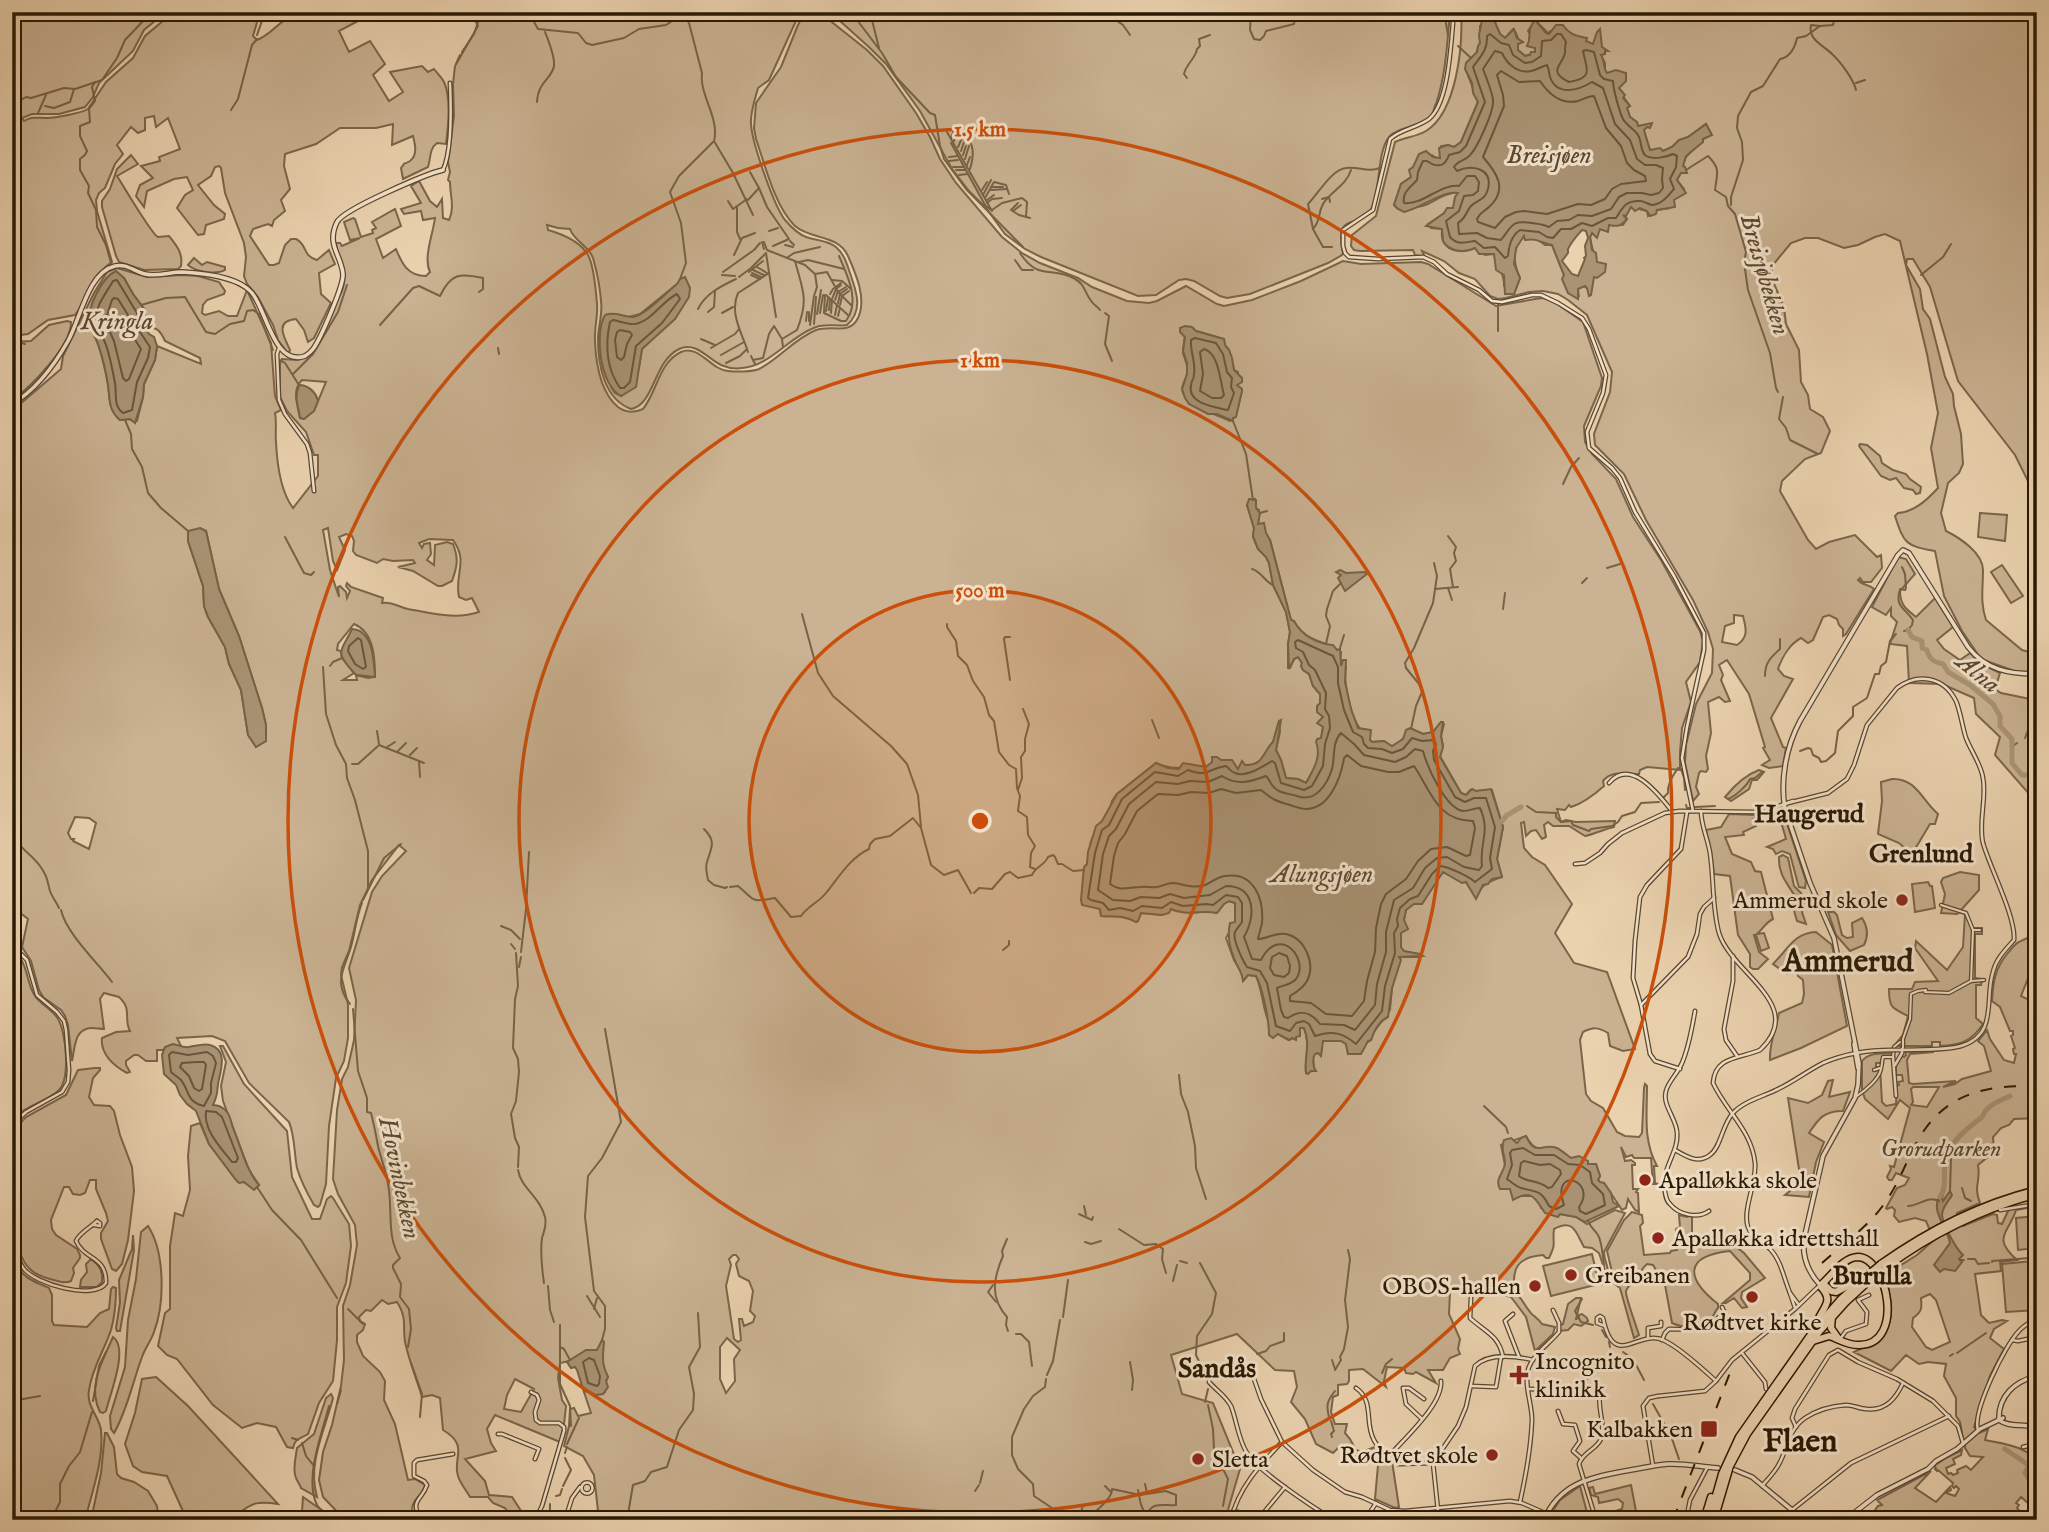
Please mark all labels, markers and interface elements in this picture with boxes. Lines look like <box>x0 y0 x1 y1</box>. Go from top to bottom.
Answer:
text: 1.5 km <box>954 117 1007 144</box>
water label: Breisjøen <box>1506 139 1592 172</box>
water label: Breisjøbekken <box>1731 210 1798 339</box>
water label: Kringla <box>80 305 153 339</box>
text: 1 km <box>960 348 1001 375</box>
text: 500 m <box>956 578 1005 605</box>
water label: Alna <box>1947 643 2007 701</box>
district label: Haugerud <box>1754 798 1865 831</box>
centre of rings <box>968 809 992 833</box>
district label: Grenlund <box>1869 838 1974 871</box>
water label: Alungsjøen <box>1268 858 1373 892</box>
place label: Ammerud skole <box>1732 886 1888 917</box>
marker: Ammerud skole <box>1894 892 1910 908</box>
district label: Ammerud <box>1780 942 1914 983</box>
water label: Hovinbekken <box>370 1113 429 1242</box>
park label: Grorudparken <box>1880 1134 2002 1165</box>
place label: Apalløkka skole <box>1658 1166 1817 1197</box>
marker: Apalløkka skole <box>1637 1172 1653 1188</box>
place label: Apalløkka idrettshall <box>1671 1224 1879 1255</box>
marker: Apalløkka idrettshall <box>1650 1230 1666 1246</box>
district label: Burulla <box>1832 1260 1912 1293</box>
place label: Greibanen <box>1585 1261 1690 1292</box>
marker: Greibanen <box>1563 1267 1579 1283</box>
place label: OBOS-hallen <box>1382 1272 1521 1303</box>
marker: OBOS-hallen <box>1527 1278 1543 1294</box>
marker: Rødtvet kirke <box>1744 1289 1760 1305</box>
place label: Rødtvet kirke <box>1683 1308 1821 1339</box>
place label: Incognito klinikk <box>1535 1347 1635 1406</box>
district label: Sandås <box>1178 1352 1256 1387</box>
marker: Incognito klinikk <box>1509 1365 1529 1385</box>
place label: Kalbakken <box>1586 1415 1693 1446</box>
marker: Kalbakken <box>1699 1419 1719 1439</box>
district label: Flaen <box>1763 1422 1837 1463</box>
place label: Rødtvet skole <box>1339 1441 1478 1472</box>
place label: Sletta <box>1212 1445 1269 1476</box>
marker: Rødtvet skole <box>1484 1447 1500 1463</box>
marker: Sletta <box>1190 1451 1206 1467</box>

